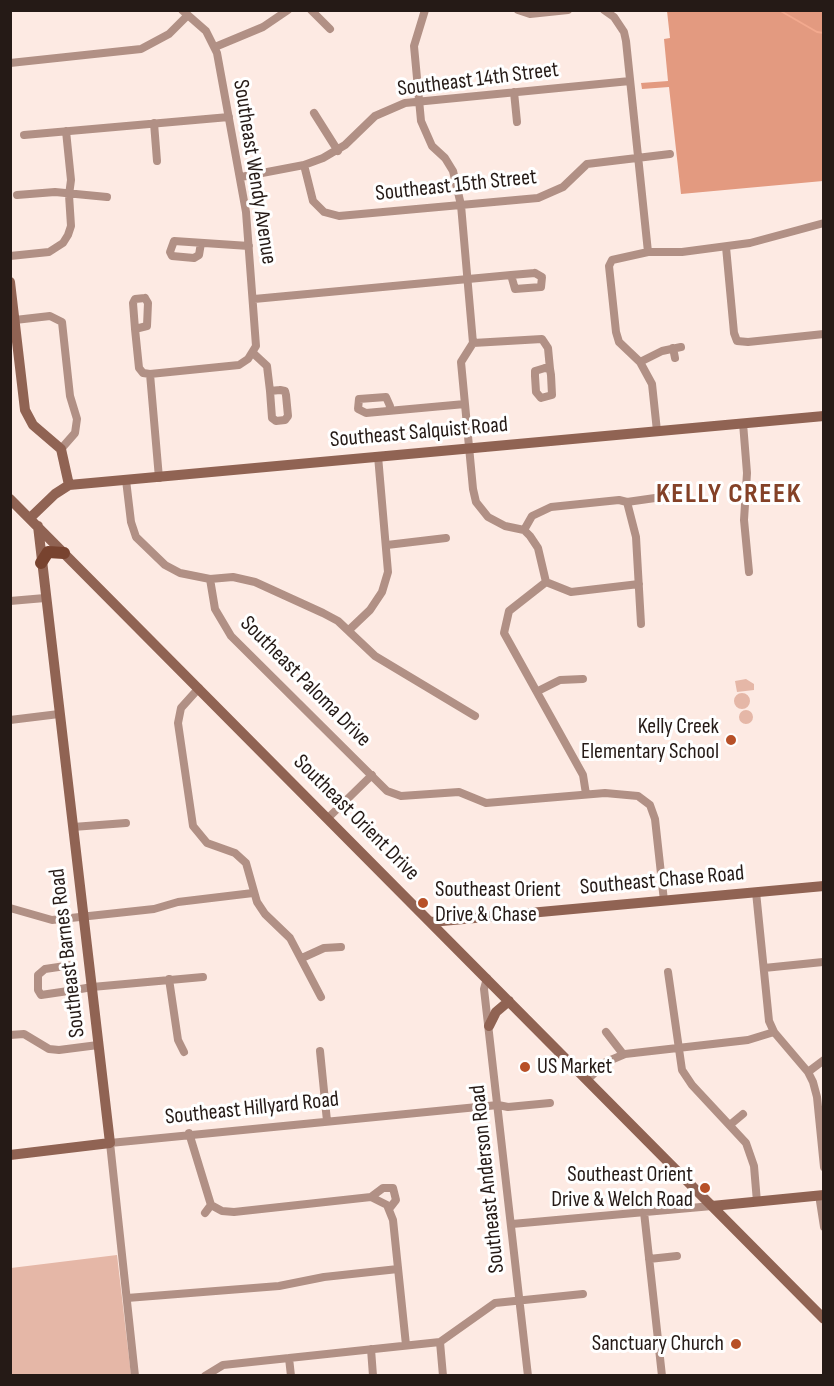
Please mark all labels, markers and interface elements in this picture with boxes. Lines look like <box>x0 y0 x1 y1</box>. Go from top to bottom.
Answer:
street label: Southeast 14th Street <box>396 57 560 103</box>
street label: Southeast Wendy Avenue <box>226 78 282 266</box>
street label: Southeast 15th Street <box>374 164 538 208</box>
street label: Southeast Salquist Road <box>329 412 509 454</box>
district label: KELLY CREEK <box>656 478 802 512</box>
street label: Southeast Paloma Drive <box>234 611 376 753</box>
place label: Kelly Creek Elementary School <box>581 714 719 766</box>
marker: Kelly Creek Elementary School <box>724 733 738 747</box>
street label: Southeast Orient Drive <box>287 749 425 887</box>
street label: Southeast Chase Road <box>579 861 745 901</box>
street label: Southeast Barnes Road <box>45 867 91 1039</box>
place label: Southeast Orient Drive & Chase <box>435 877 561 928</box>
marker: Southeast Orient Drive & Chase <box>416 896 430 910</box>
place label: US Market <box>537 1054 612 1080</box>
marker: US Market <box>518 1060 532 1074</box>
street label: Southeast Anderson Road <box>465 1084 511 1274</box>
street label: Southeast Hillyard Road <box>164 1087 340 1131</box>
place label: Southeast Orient Drive & Welch Road <box>551 1162 693 1214</box>
marker: Southeast Orient Drive & Welch Road <box>698 1181 712 1195</box>
place label: Sanctuary Church <box>592 1331 724 1357</box>
marker: Sanctuary Church <box>729 1337 743 1351</box>

